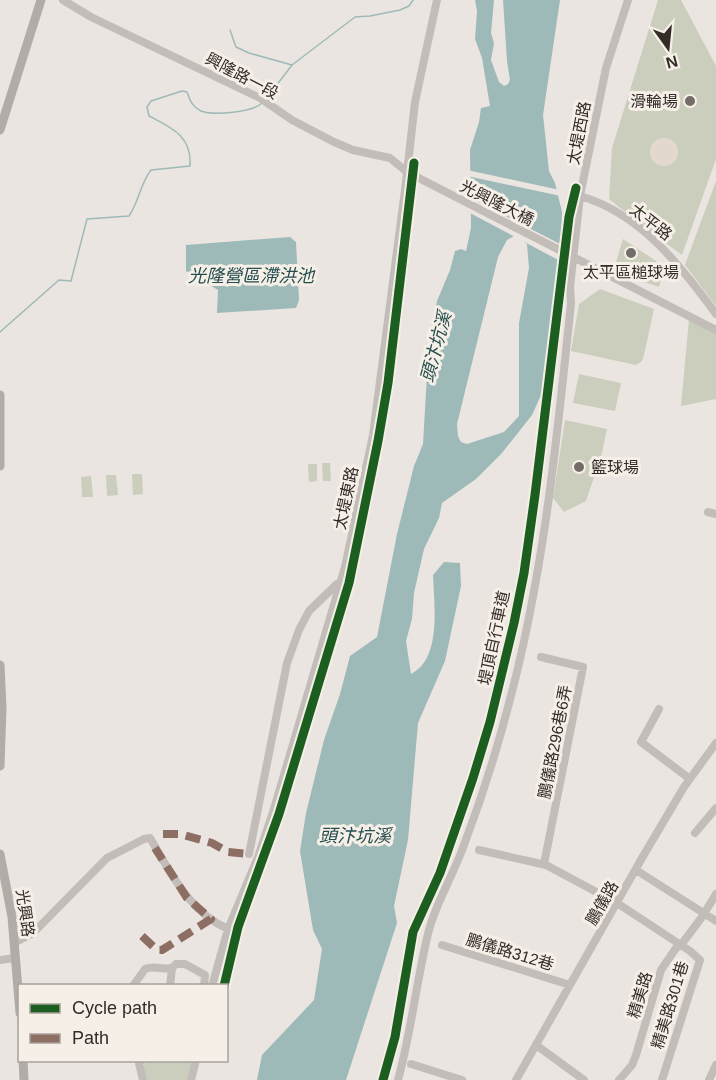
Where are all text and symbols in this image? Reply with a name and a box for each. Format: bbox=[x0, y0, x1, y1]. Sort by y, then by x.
north arrow bbox=[638, 18, 698, 78]
street label: 興隆路一段 bbox=[203, 50, 281, 102]
text: N bbox=[664, 52, 680, 72]
place label: 滑輪場 bbox=[630, 93, 678, 110]
marker: 滑輪場 bbox=[683, 94, 697, 108]
street label: 太堤西路 bbox=[565, 100, 593, 166]
street label: 光興隆大橋 bbox=[457, 177, 537, 229]
street label: 太平路 bbox=[627, 201, 675, 243]
marker: 太平區槌球場 bbox=[624, 246, 638, 260]
place label: 太平區槌球場 bbox=[583, 264, 679, 281]
water label: 光隆營區滯洪池 bbox=[188, 266, 316, 286]
water label: 頭汴坑溪 bbox=[417, 307, 456, 384]
place label: 籃球場 bbox=[591, 458, 639, 476]
marker: 籃球場 bbox=[572, 460, 586, 474]
street label: 太堤東路 bbox=[331, 465, 361, 531]
street label: 堤頂自行車道 bbox=[476, 589, 512, 687]
street label: 鵬儀路296巷6弄 bbox=[536, 684, 574, 800]
water label: 頭汴坑溪 bbox=[319, 826, 394, 846]
street label: 鵬儀路 bbox=[583, 878, 621, 928]
street label: 光興路 bbox=[13, 888, 37, 938]
street label: 鵬儀路312巷 bbox=[464, 931, 556, 973]
street label: 精美路301巷 bbox=[649, 959, 691, 1051]
street label: 精美路 bbox=[625, 970, 655, 1020]
legend bbox=[18, 984, 228, 1062]
text: Cycle path bbox=[72, 998, 157, 1018]
text: Path bbox=[72, 1028, 109, 1048]

